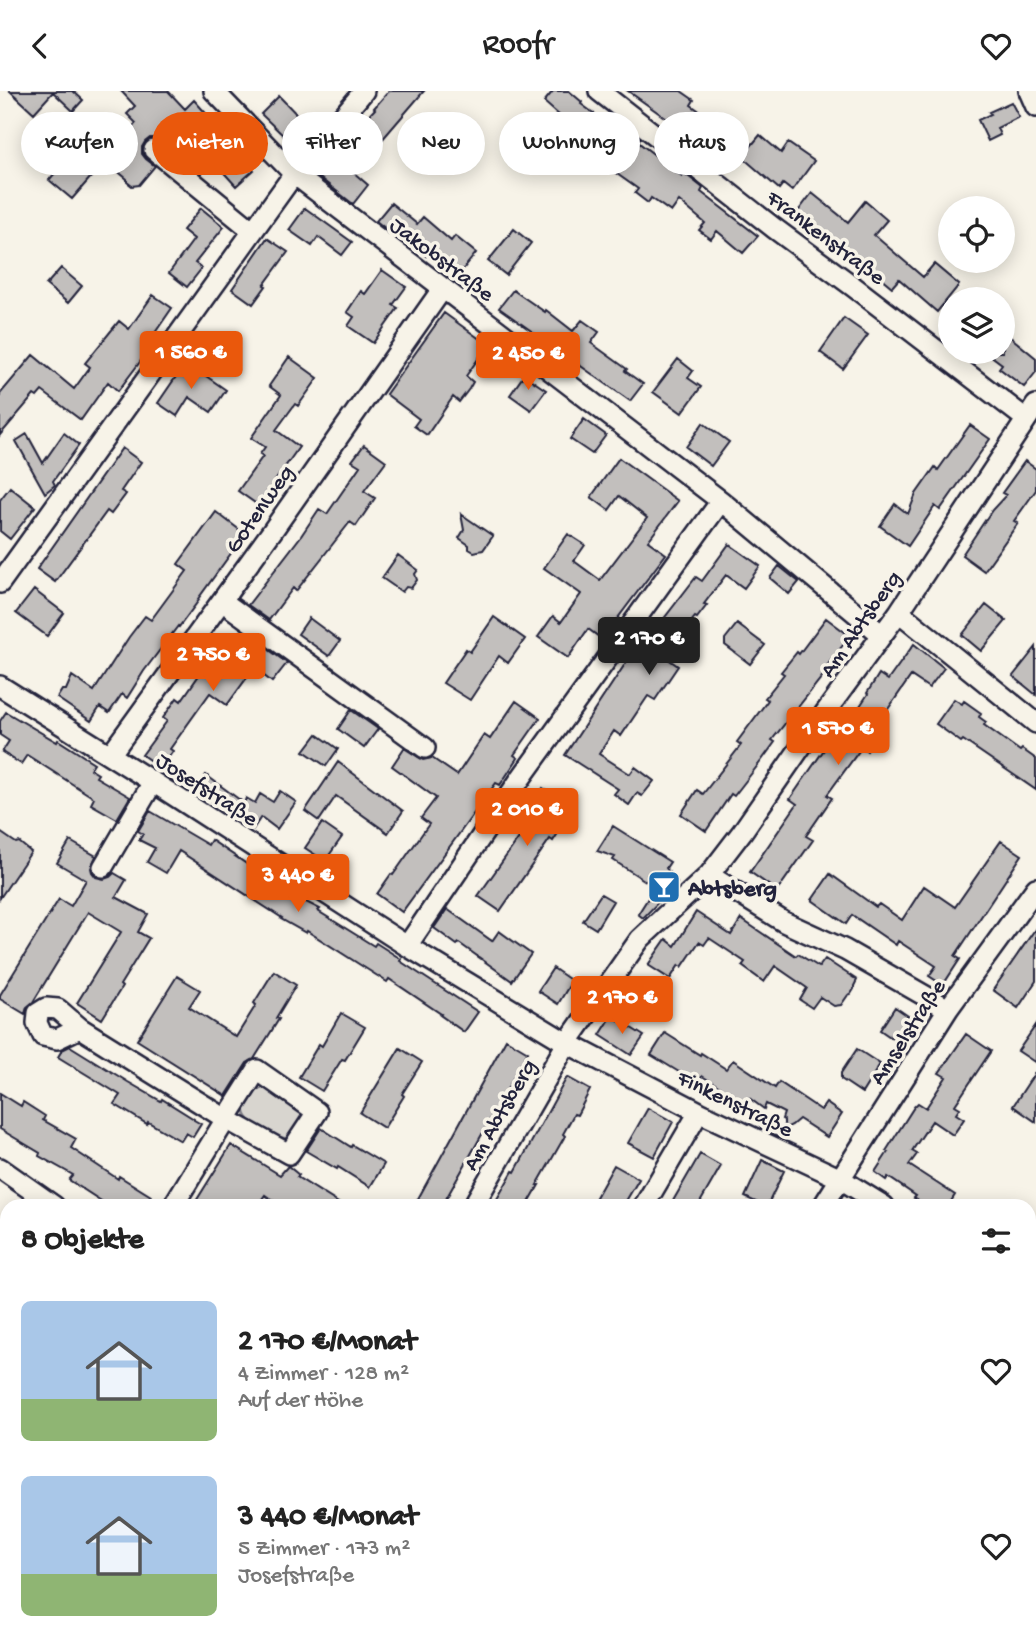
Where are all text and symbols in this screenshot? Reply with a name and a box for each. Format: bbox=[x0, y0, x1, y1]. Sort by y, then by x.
icon: back bbox=[21, 27, 59, 65]
text: Roofr bbox=[482, 27, 554, 65]
icon: heart bbox=[977, 27, 1015, 65]
chip: Kaufen bbox=[21, 112, 138, 175]
chip: Mieten bbox=[152, 112, 268, 175]
chip: Filter bbox=[282, 112, 383, 175]
chip: Neu bbox=[397, 112, 485, 175]
chip: Wohnung bbox=[499, 112, 640, 175]
chip: Haus bbox=[654, 112, 749, 175]
street label: Frankenstraße bbox=[760, 185, 890, 293]
map controls bbox=[938, 196, 1015, 364]
button: locate bbox=[938, 196, 1015, 273]
street label: Jakobstraße bbox=[383, 213, 499, 310]
button: layers bbox=[938, 287, 1015, 364]
pin: 1 560 € bbox=[126, 331, 256, 391]
pin: 2 450 € bbox=[463, 333, 593, 392]
text: 1 560 € bbox=[156, 340, 226, 367]
text: 2 450 € bbox=[492, 341, 564, 368]
street label: Gotenweg bbox=[221, 461, 301, 559]
street label: Am Abtsberg bbox=[815, 566, 909, 684]
pin: 2 170 € bbox=[584, 617, 714, 677]
text: 2 170 € bbox=[614, 626, 684, 653]
pin: 2 750 € bbox=[148, 633, 278, 693]
text: 2 750 € bbox=[177, 642, 249, 669]
pin: 1 570 € bbox=[773, 707, 903, 767]
text: 1 570 € bbox=[803, 716, 874, 743]
street label: Josefstraße bbox=[150, 748, 263, 834]
pin: 2 010 € bbox=[462, 789, 592, 848]
text: 2 010 € bbox=[491, 797, 563, 824]
pin: 3 440 € bbox=[233, 855, 363, 914]
text: 3 440 € bbox=[262, 863, 334, 890]
bar icon: Abtsberg bbox=[645, 868, 683, 906]
place label: Abtsberg bbox=[687, 877, 777, 904]
street label: Amselstraße bbox=[865, 974, 954, 1091]
pin: 2 170 € bbox=[557, 977, 687, 1036]
text: 2 170 € bbox=[587, 985, 657, 1012]
street label: Am Abtsberg bbox=[458, 1055, 544, 1176]
street label: Finkenstraße bbox=[671, 1065, 798, 1145]
icon: filters bbox=[977, 1222, 1015, 1260]
text: 8 Objekte bbox=[21, 1224, 144, 1259]
text: 2 170 €/Monat bbox=[238, 1326, 416, 1361]
icon: home bbox=[77, 1329, 161, 1413]
icon: heart bbox=[977, 1352, 1015, 1390]
text: 4 Zimmer · 128 m² bbox=[238, 1361, 409, 1388]
text: Auf der Höhe bbox=[238, 1388, 363, 1415]
text: 3 440 €/Monat bbox=[238, 1501, 418, 1536]
icon: home bbox=[77, 1504, 161, 1588]
icon: heart bbox=[977, 1527, 1015, 1565]
text: 5 Zimmer · 173 m² bbox=[238, 1536, 410, 1563]
text: Josefstraße bbox=[238, 1563, 354, 1590]

